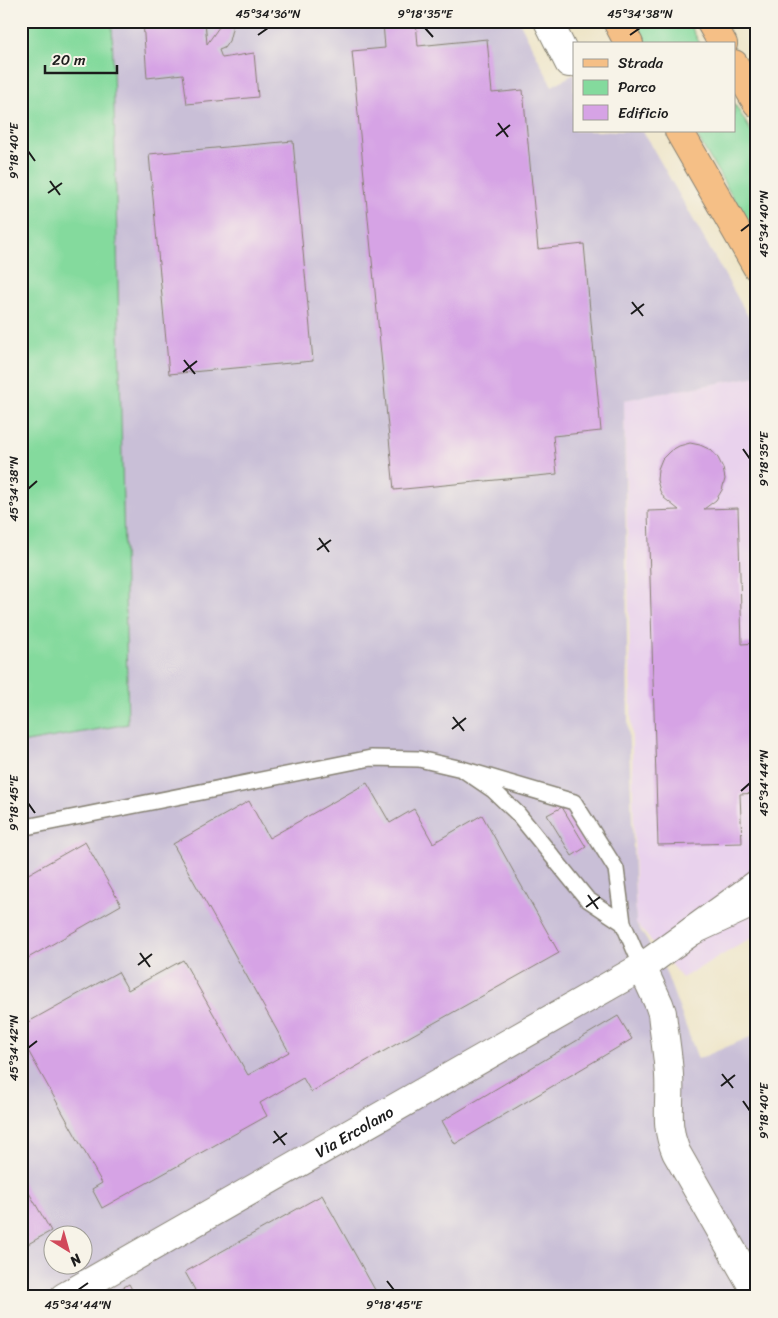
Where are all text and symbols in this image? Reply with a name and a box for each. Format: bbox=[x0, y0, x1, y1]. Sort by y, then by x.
text: 45°34'36"N bbox=[235, 3, 301, 25]
text: 9°18'35"E bbox=[398, 3, 454, 25]
text: 45°34'38"N bbox=[607, 3, 674, 25]
scale bar bbox=[45, 42, 118, 74]
legend bbox=[573, 42, 736, 132]
text: 20 m bbox=[52, 47, 86, 73]
text: Strada bbox=[618, 50, 664, 76]
text: Parco bbox=[618, 74, 656, 100]
text: Edificio bbox=[618, 100, 669, 126]
text: 9°18'40"E bbox=[3, 122, 25, 179]
text: 45°34'40"N bbox=[753, 190, 775, 257]
text: 9°18'35"E bbox=[753, 430, 775, 486]
text: 45°34'38"N bbox=[3, 455, 25, 522]
text: 45°34'44"N bbox=[753, 749, 775, 816]
text: 9°18'45"E bbox=[3, 774, 25, 831]
text: 45°34'42"N bbox=[3, 1014, 25, 1081]
text: 9°18'40"E bbox=[753, 1082, 775, 1139]
street label: Via Ercolano bbox=[309, 1098, 399, 1166]
north arrow bbox=[42, 1226, 92, 1276]
text: N bbox=[64, 1246, 88, 1273]
text: 45°34'44"N bbox=[45, 1294, 112, 1316]
text: 9°18'45"E bbox=[366, 1294, 423, 1316]

